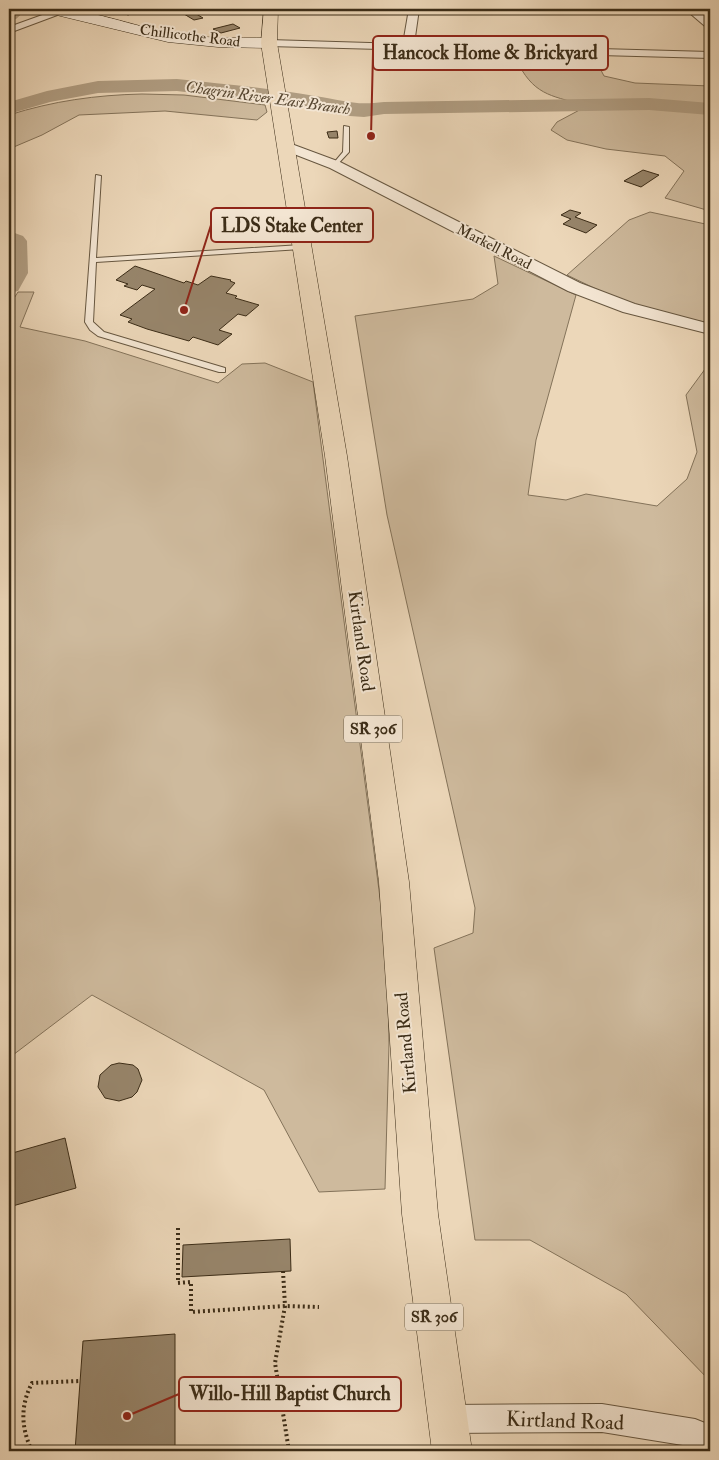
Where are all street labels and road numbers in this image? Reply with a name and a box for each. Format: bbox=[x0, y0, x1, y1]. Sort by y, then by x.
street label: Chillicothe Road bbox=[139, 20, 242, 52]
street label: Markell Road bbox=[453, 220, 535, 274]
street label: Kirtland Road bbox=[343, 589, 379, 693]
road number: SR 306 bbox=[344, 716, 402, 742]
street label: Kirtland Road bbox=[390, 991, 422, 1095]
road number: SR 306 bbox=[405, 1304, 463, 1330]
street label: Kirtland Road bbox=[505, 1405, 625, 1437]

